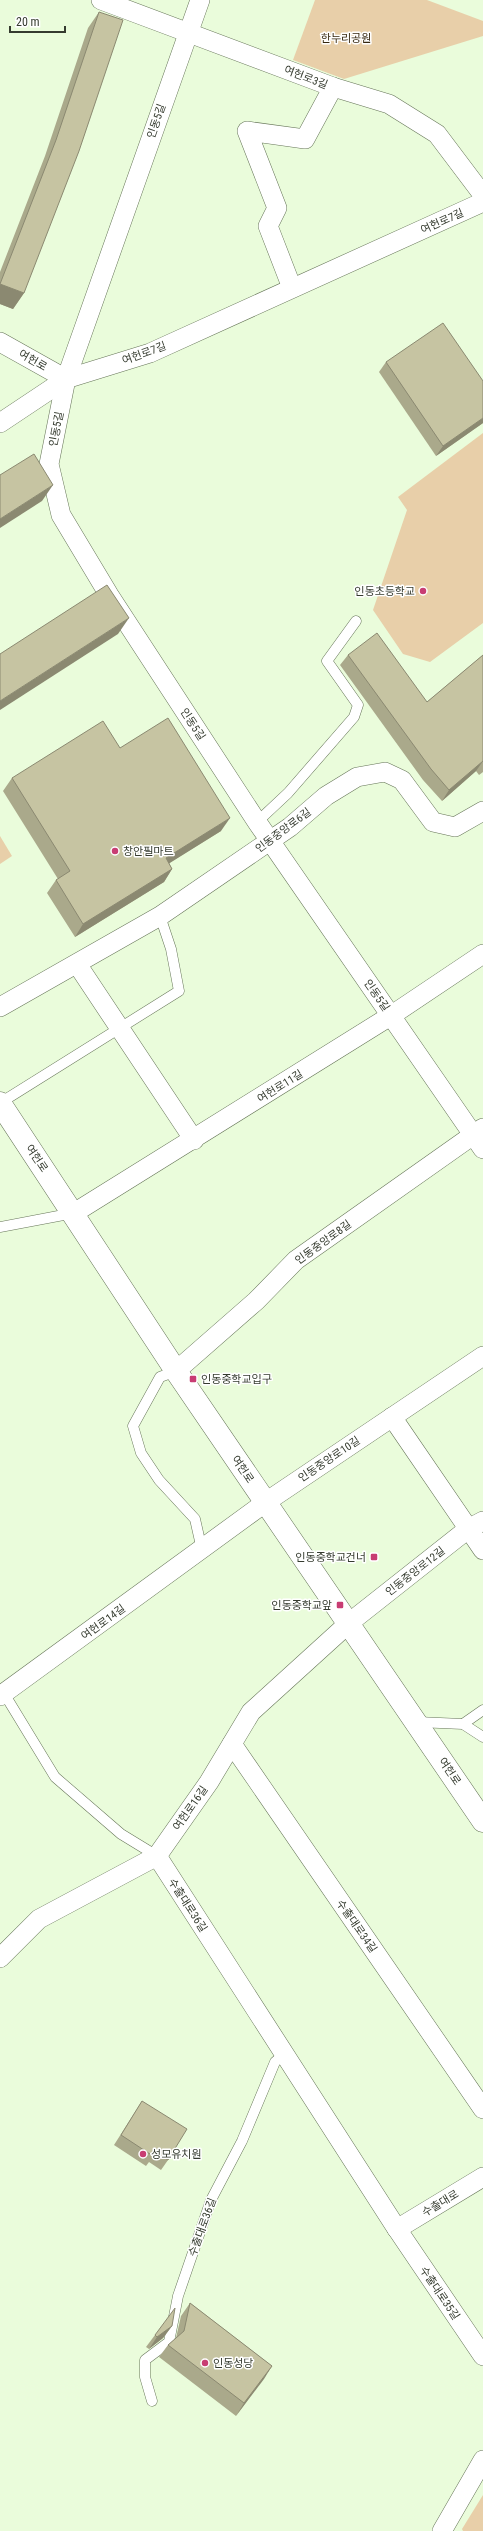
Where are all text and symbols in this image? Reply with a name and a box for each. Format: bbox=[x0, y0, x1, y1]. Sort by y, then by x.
scale bar bbox=[10, 8, 65, 34]
text: 20 m bbox=[16, 15, 40, 29]
park label: 한누리공원 bbox=[321, 32, 371, 45]
street label: 여헌로3길 bbox=[282, 63, 330, 92]
street label: 인동5길 bbox=[144, 102, 168, 140]
street label: 여헌로7길 bbox=[419, 206, 466, 237]
street label: 여헌로7길 bbox=[120, 340, 168, 367]
street label: 여헌로 bbox=[16, 347, 49, 374]
street label: 인동5길 bbox=[47, 410, 66, 448]
place label: 인동초등학교 bbox=[354, 585, 415, 598]
marker: 인동초등학교 bbox=[418, 586, 428, 596]
street label: 인동5길 bbox=[177, 706, 208, 743]
street label: 인동중앙로6길 bbox=[253, 805, 314, 855]
place label: 창안필마트 bbox=[123, 845, 174, 858]
marker: 창안필마트 bbox=[110, 846, 120, 856]
street label: 인동5길 bbox=[361, 977, 392, 1014]
street label: 여헌로11길 bbox=[255, 1067, 305, 1106]
street label: 여헌로 bbox=[23, 1142, 50, 1175]
street label: 인동중앙로8길 bbox=[293, 1218, 354, 1267]
place label: 인동중학교입구 bbox=[201, 1373, 272, 1386]
marker: 인동중학교입구 bbox=[188, 1374, 198, 1384]
street label: 인동중앙로10길 bbox=[296, 1434, 363, 1485]
street label: 여헌로 bbox=[229, 1453, 256, 1486]
street label: 인동중앙로12길 bbox=[383, 1544, 448, 1599]
place label: 인동중학교건너 bbox=[295, 1551, 366, 1564]
marker: 인동중학교건너 bbox=[369, 1552, 379, 1562]
place label: 인동중학교앞 bbox=[271, 1599, 332, 1612]
marker: 인동중학교앞 bbox=[335, 1600, 345, 1610]
street label: 여헌로14길 bbox=[79, 1602, 128, 1643]
street label: 여헌로 bbox=[436, 1755, 463, 1788]
street label: 여헌로16길 bbox=[170, 1784, 210, 1833]
street label: 수출대로36길 bbox=[165, 1876, 210, 1935]
street label: 수출대로34길 bbox=[334, 1897, 380, 1955]
place label: 성모유치원 bbox=[151, 2148, 202, 2161]
marker: 성모유치원 bbox=[138, 2149, 148, 2159]
street label: 수출대로 bbox=[420, 2187, 461, 2219]
street label: 수출대로36길 bbox=[186, 2196, 219, 2258]
street label: 수출대로35길 bbox=[417, 2264, 462, 2322]
place label: 인동성당 bbox=[213, 2357, 253, 2370]
marker: 인동성당 bbox=[200, 2358, 210, 2368]

